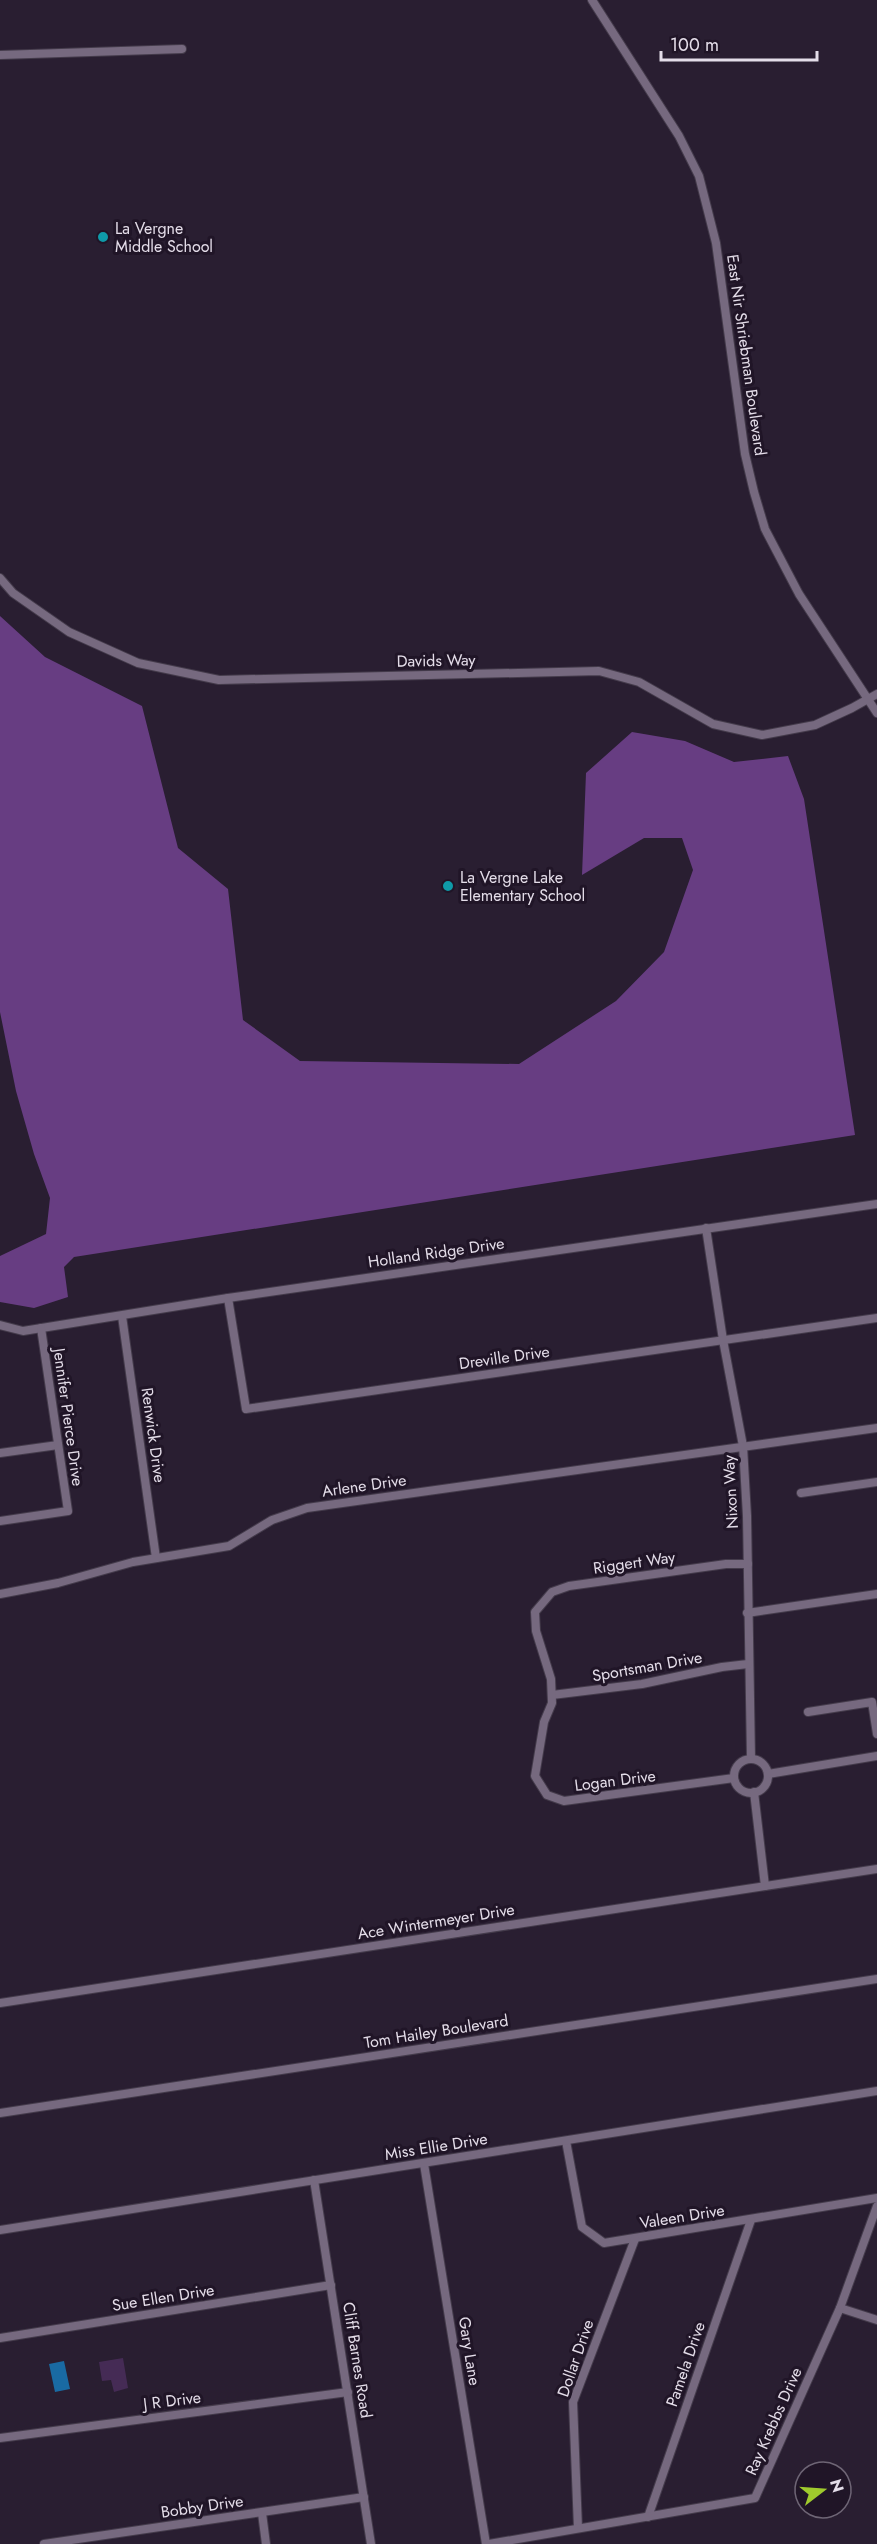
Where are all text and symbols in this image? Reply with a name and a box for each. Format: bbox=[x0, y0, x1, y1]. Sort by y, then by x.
scale bar bbox=[661, 24, 817, 62]
text: 100 m bbox=[670, 32, 719, 58]
place label: La Vergne Middle School bbox=[115, 217, 213, 258]
marker: La Vergne Middle School bbox=[96, 230, 110, 244]
street label: East Nir Shriebman Boulevard bbox=[721, 253, 772, 457]
street label: Davids Way bbox=[396, 648, 477, 673]
place label: La Vergne Lake Elementary School bbox=[460, 866, 585, 907]
marker: La Vergne Lake Elementary School bbox=[441, 879, 455, 893]
street label: Holland Ridge Drive bbox=[366, 1232, 506, 1273]
street label: Dreville Drive bbox=[457, 1340, 551, 1375]
street label: Jennifer Pierce Drive bbox=[47, 1345, 90, 1487]
street label: Renwick Drive bbox=[135, 1386, 172, 1484]
street label: Nixon Way bbox=[717, 1454, 744, 1529]
street label: Arlene Drive bbox=[320, 1468, 408, 1503]
street label: Riggert Way bbox=[592, 1545, 678, 1580]
street label: Sportsman Drive bbox=[590, 1645, 704, 1687]
street label: Logan Drive bbox=[573, 1764, 657, 1797]
street label: Ace Wintermeyer Drive bbox=[356, 1898, 516, 1945]
street label: Tom Hailey Boulevard bbox=[362, 2009, 510, 2054]
street label: Miss Ellie Drive bbox=[383, 2127, 489, 2166]
street label: Valeen Drive bbox=[638, 2198, 726, 2235]
street label: Sue Ellen Drive bbox=[110, 2278, 216, 2317]
street label: Cliff Barnes Road bbox=[337, 2300, 378, 2420]
street label: Gary Lane bbox=[453, 2315, 486, 2387]
street label: Dollar Drive bbox=[551, 2316, 599, 2400]
street label: Pamela Drive bbox=[660, 2319, 711, 2410]
street label: Ray Krebbs Drive bbox=[739, 2364, 808, 2479]
street label: J R Drive bbox=[140, 2386, 202, 2416]
north arrow bbox=[793, 2460, 853, 2520]
text: N bbox=[824, 2476, 850, 2495]
street label: Bobby Drive bbox=[159, 2489, 245, 2524]

